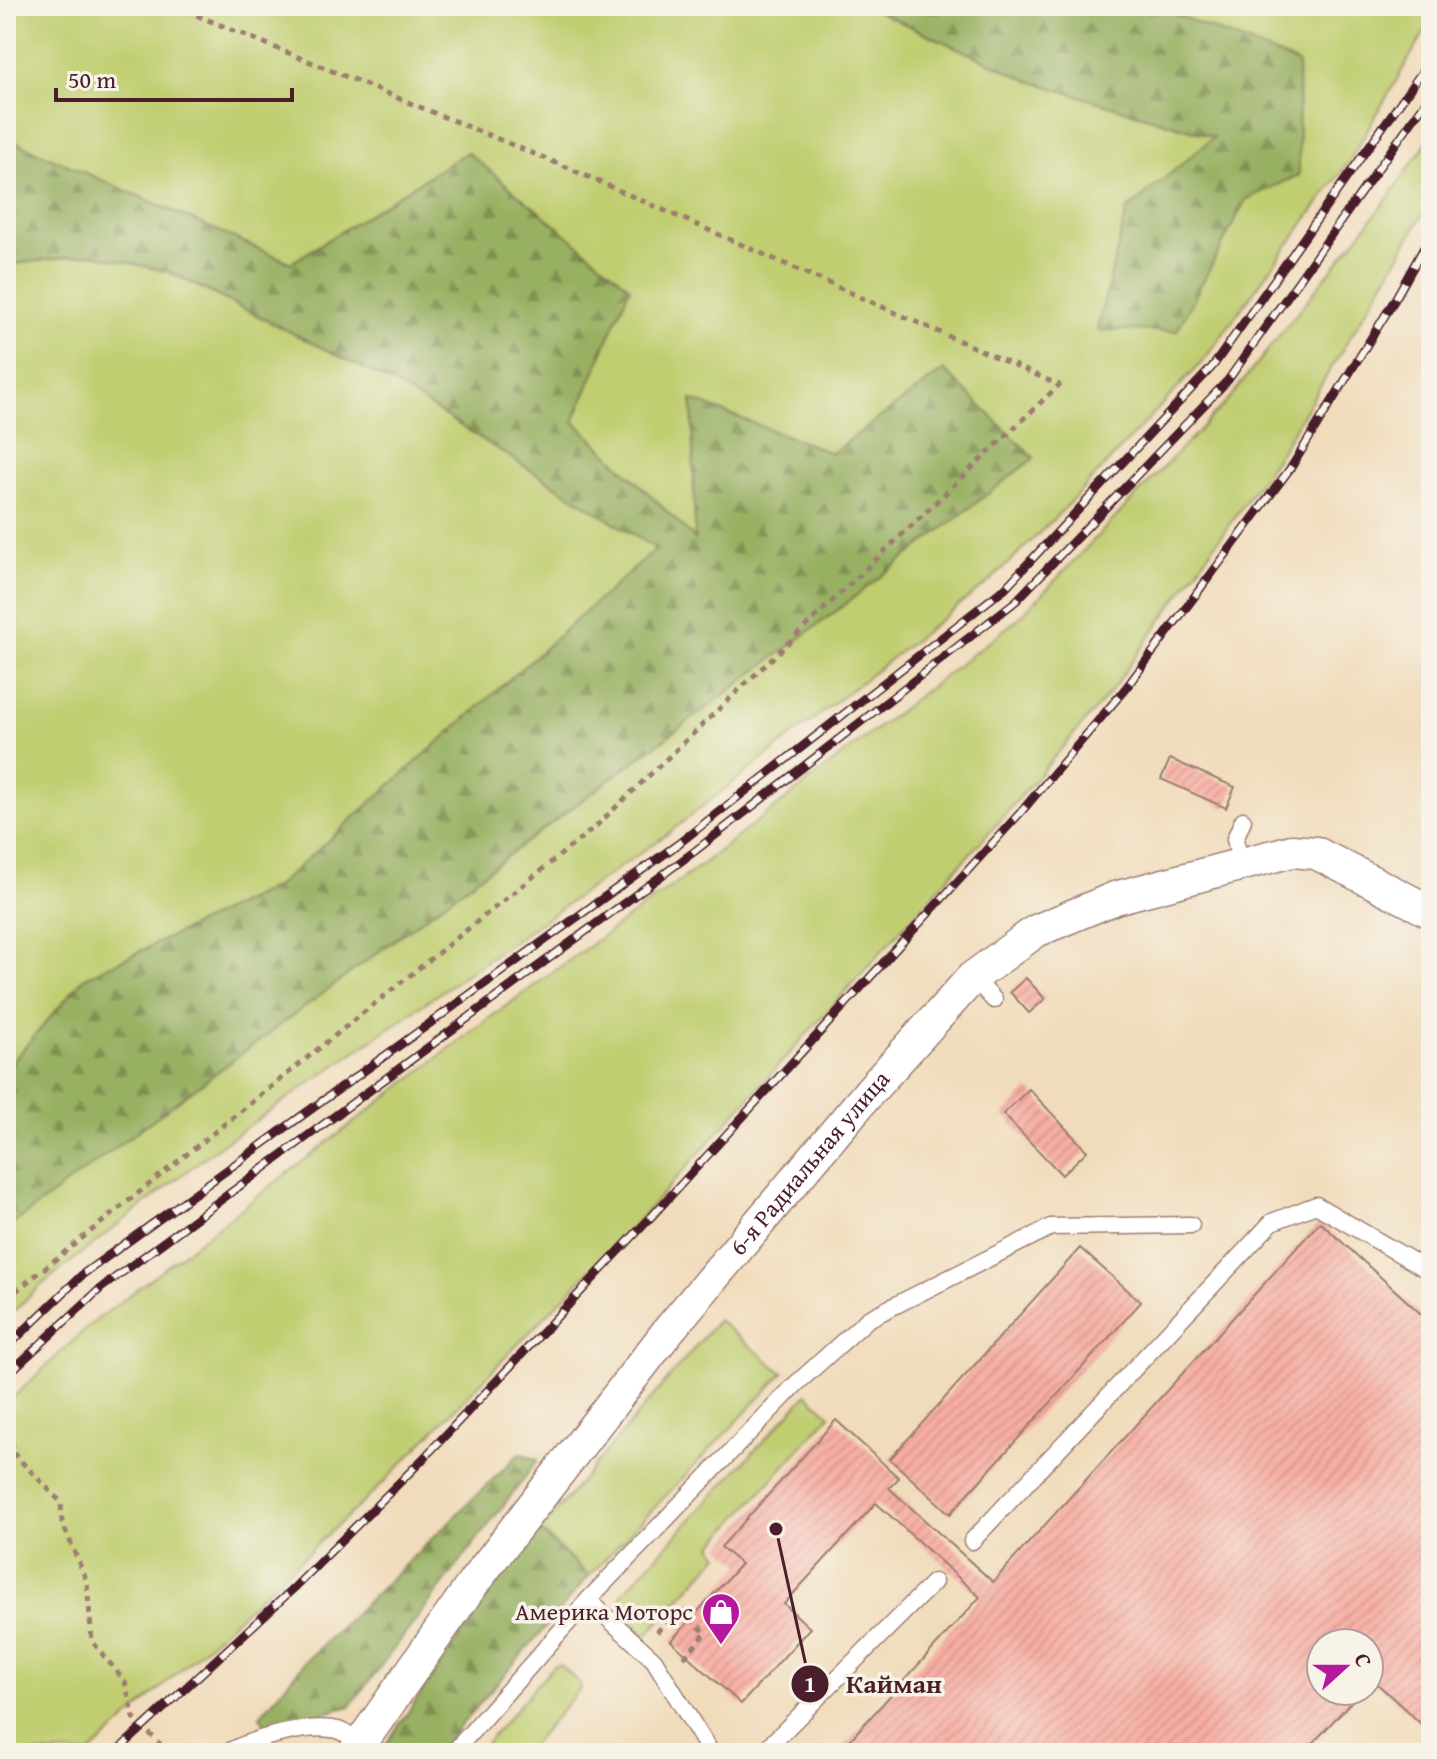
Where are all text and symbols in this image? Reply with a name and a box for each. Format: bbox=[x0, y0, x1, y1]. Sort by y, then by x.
scale bar bbox=[56, 52, 292, 102]
text: 50 m bbox=[68, 62, 116, 97]
street label: 6-я Радиальная улица bbox=[721, 1062, 898, 1263]
shop icon: Америка Моторс bbox=[700, 1591, 742, 1646]
place label: Америка Моторс bbox=[515, 1594, 693, 1629]
north arrow bbox=[1305, 1627, 1385, 1707]
text: С bbox=[1347, 1648, 1381, 1671]
callout: Кайман bbox=[790, 1659, 958, 1709]
text: Кайман bbox=[846, 1664, 942, 1703]
text: 1 bbox=[804, 1666, 816, 1701]

